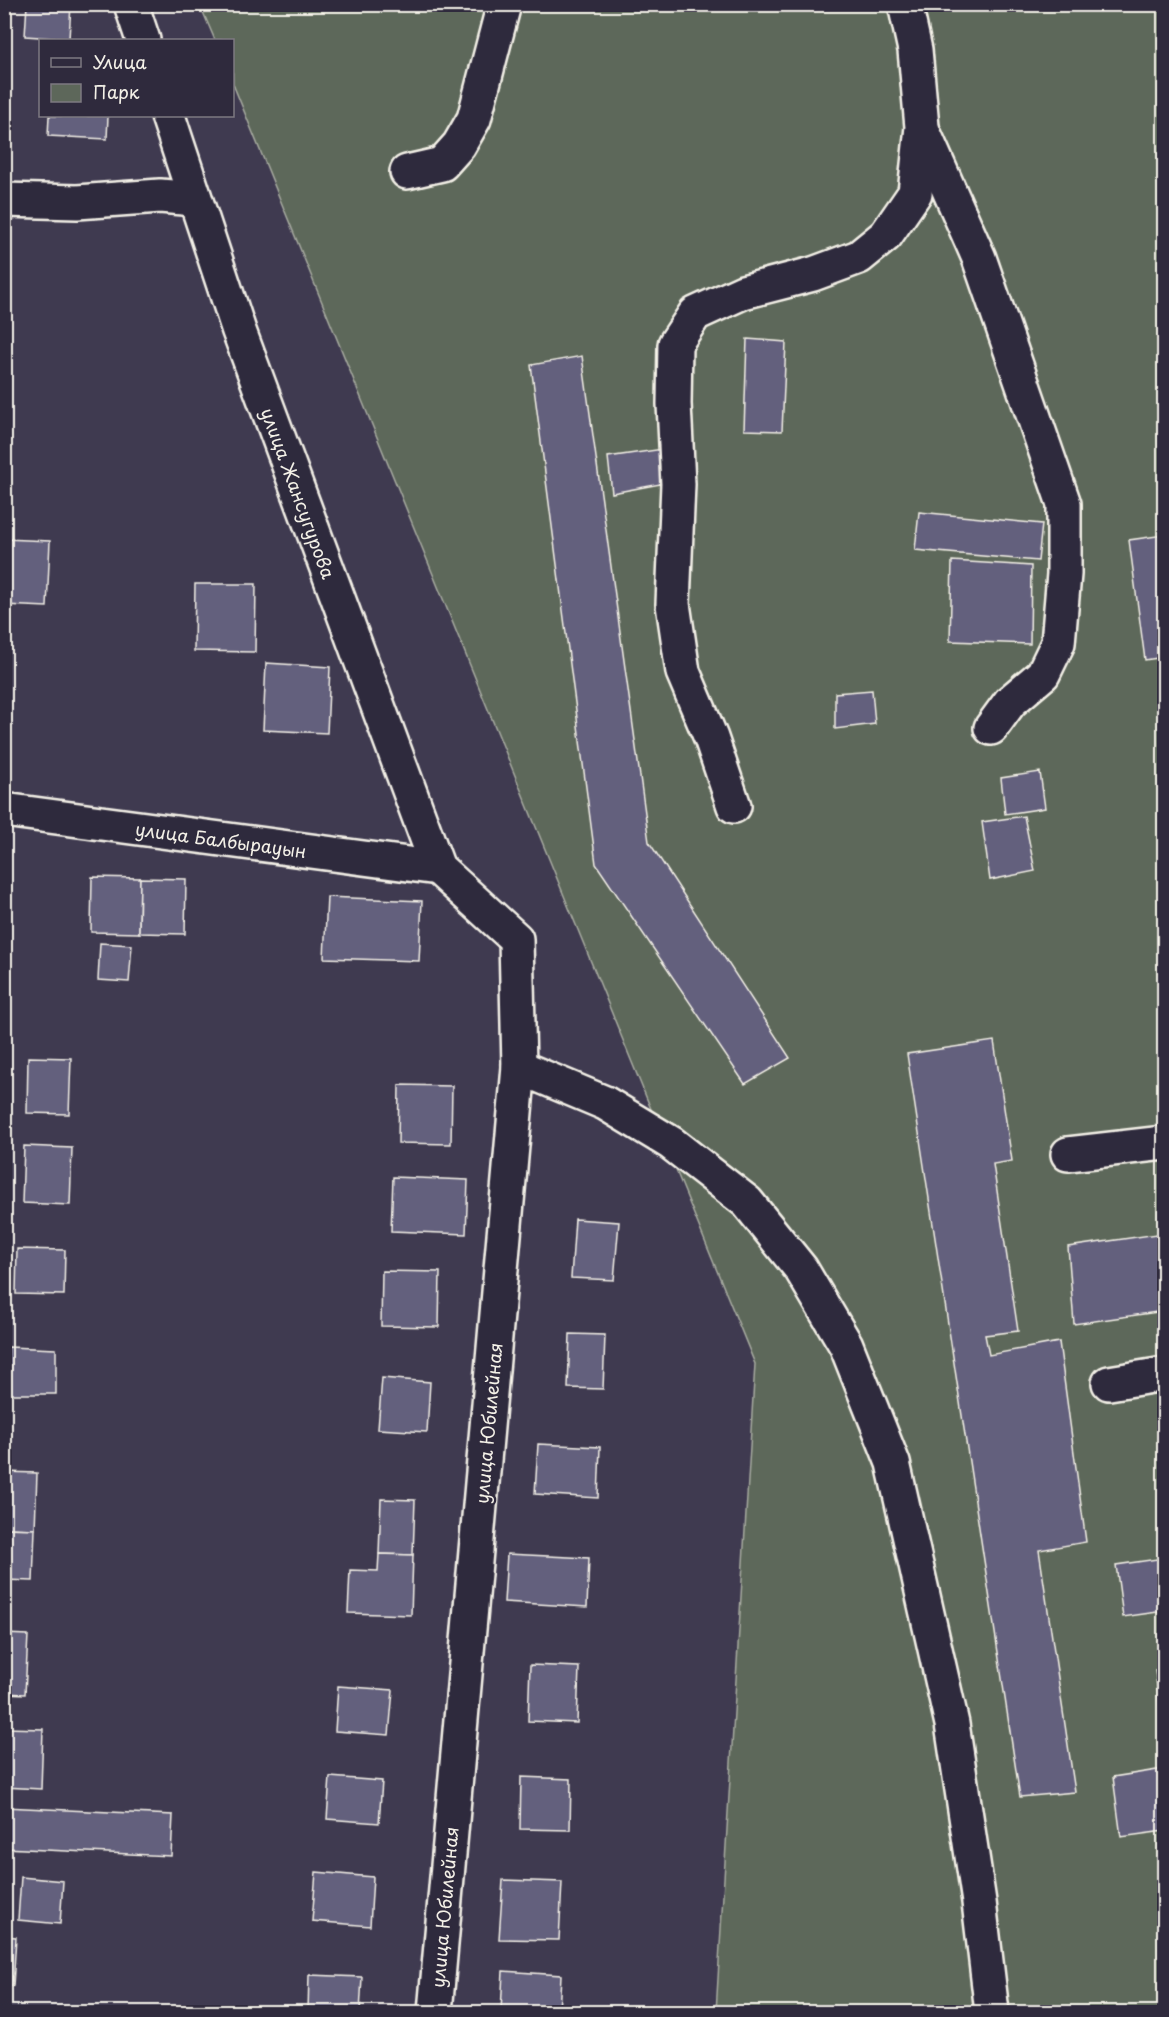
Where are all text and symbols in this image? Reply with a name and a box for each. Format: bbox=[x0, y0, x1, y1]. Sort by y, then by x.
legend bbox=[39, 39, 234, 117]
text: Улица bbox=[93, 48, 147, 75]
text: Парк bbox=[93, 78, 140, 105]
street label: улица Жансугурова bbox=[255, 404, 343, 583]
street label: улица Балбырауын bbox=[134, 814, 308, 864]
street label: улица Юбилейная bbox=[468, 1341, 508, 1505]
street label: улица Юбилейная bbox=[424, 1825, 464, 1989]

